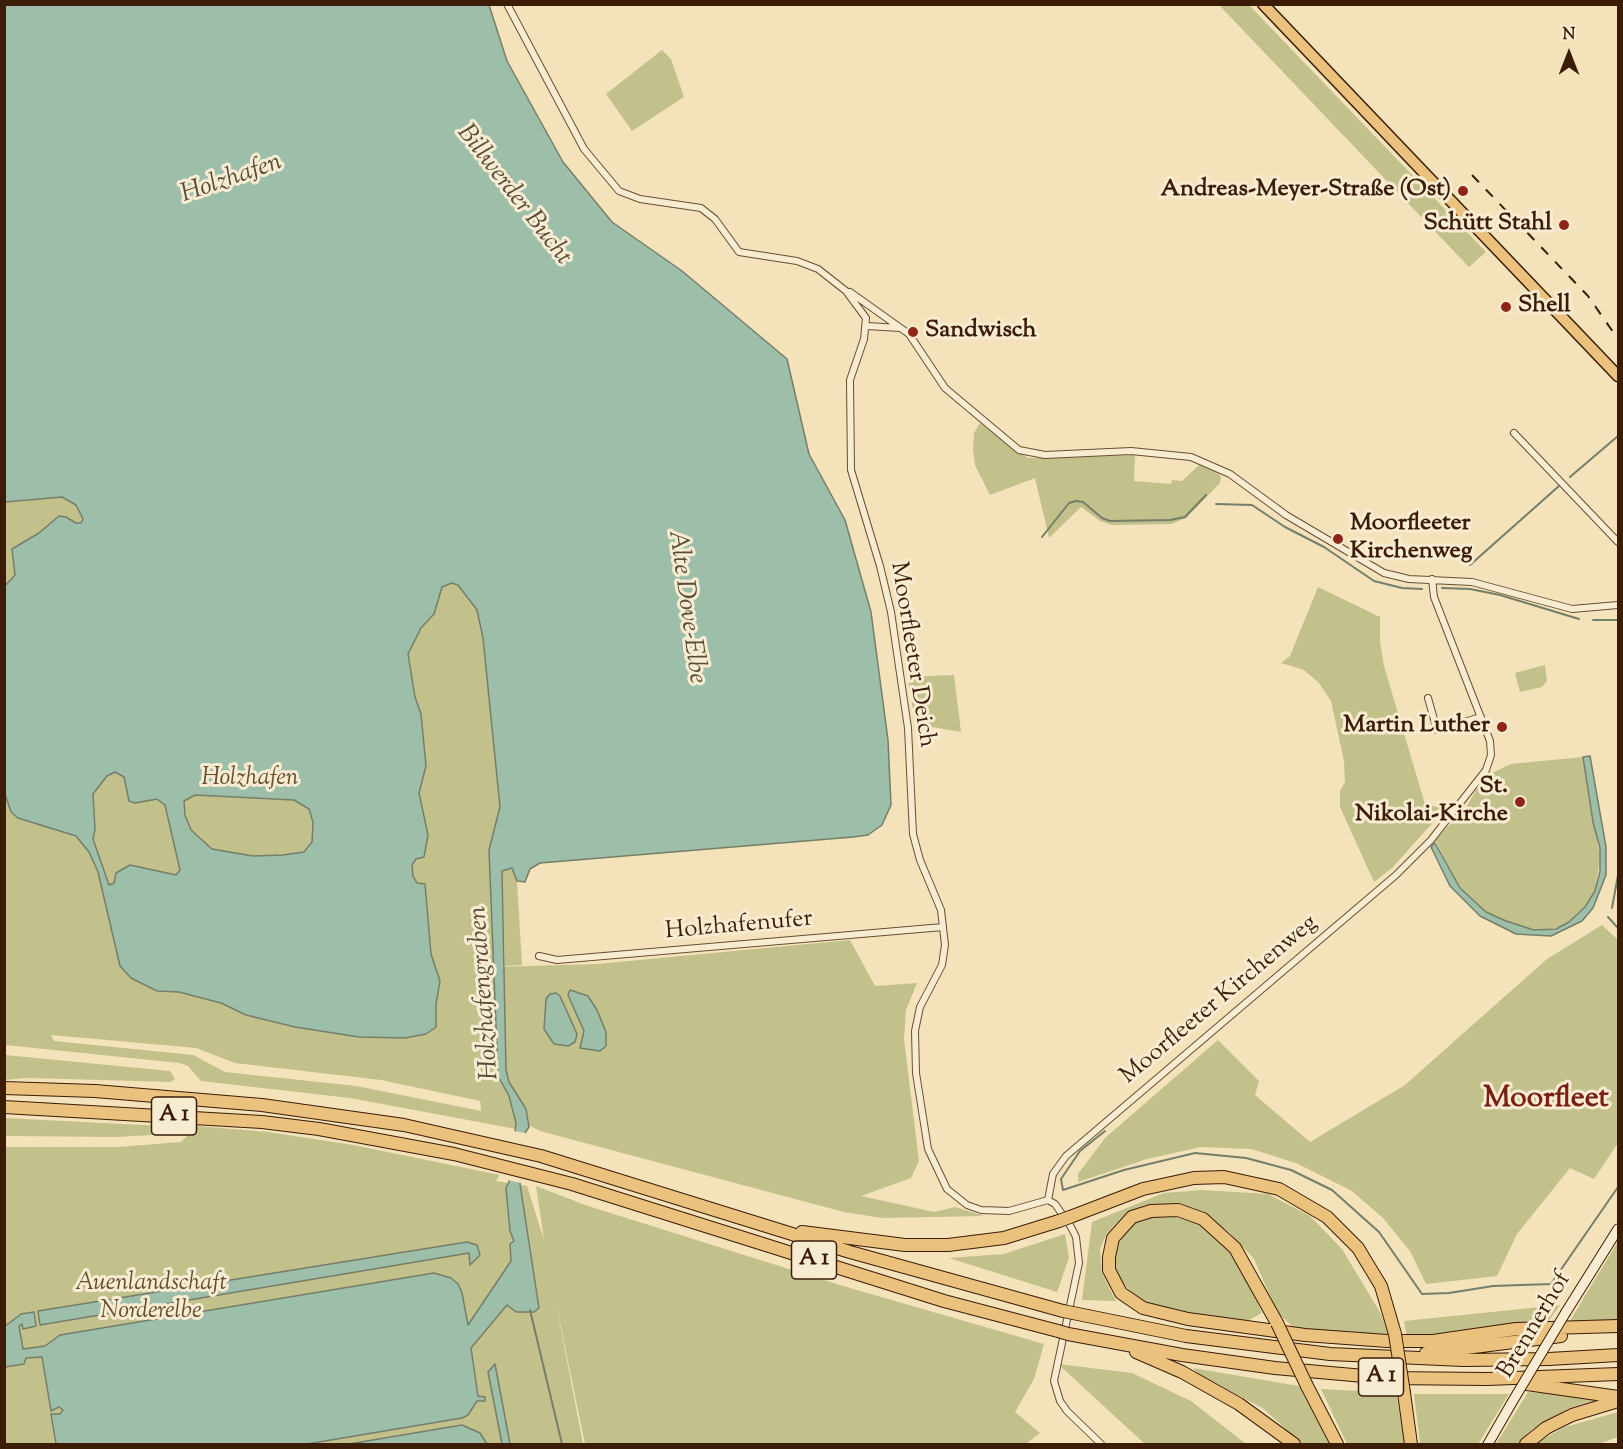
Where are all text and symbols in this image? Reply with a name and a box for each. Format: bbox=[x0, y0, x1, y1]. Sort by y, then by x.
north arrow bbox=[1539, 24, 1599, 84]
text: N bbox=[1563, 24, 1575, 47]
water label: Billwerder Bucht bbox=[448, 119, 578, 273]
water label: Holzhafen bbox=[177, 148, 287, 212]
place label: Andreas-Meyer-Straße (Ost) bbox=[1160, 177, 1451, 205]
marker: Andreas-Meyer-Straße (Ost) bbox=[1456, 184, 1470, 198]
place label: Schütt Stahl bbox=[1423, 211, 1552, 239]
marker: Schütt Stahl bbox=[1557, 218, 1571, 232]
place label: Shell bbox=[1518, 293, 1571, 321]
marker: Shell bbox=[1499, 300, 1513, 314]
place label: Sandwisch bbox=[925, 318, 1037, 346]
marker: Sandwisch bbox=[906, 325, 920, 339]
place label: Moorfleeter Kirchenweg bbox=[1350, 511, 1472, 567]
water label: Alte Dove-Elbe bbox=[659, 528, 711, 686]
marker: Moorfleeter Kirchenweg bbox=[1331, 532, 1345, 546]
street label: Moorfleeter Deich bbox=[882, 560, 940, 750]
place label: Martin Luther bbox=[1343, 713, 1490, 741]
marker: Martin Luther bbox=[1495, 720, 1509, 734]
park label: Holzhafen bbox=[202, 766, 298, 794]
place label: St. Nikolai-Kirche bbox=[1355, 774, 1508, 830]
marker: St. Nikolai-Kirche bbox=[1513, 795, 1527, 809]
water label: Holzhafengraben bbox=[464, 905, 508, 1081]
street label: Holzhafenufer bbox=[664, 906, 814, 948]
street label: Moorfleeter Kirchenweg bbox=[1116, 910, 1324, 1092]
district label: Moorfleet bbox=[1483, 1083, 1609, 1119]
road number: A 1 bbox=[152, 1097, 196, 1135]
road number: A 1 bbox=[792, 1241, 836, 1279]
street label: Brennerhof bbox=[1493, 1268, 1579, 1384]
park label: Auenlandschaft Norderelbe bbox=[75, 1271, 227, 1327]
road number: A 1 bbox=[1358, 1358, 1404, 1396]

